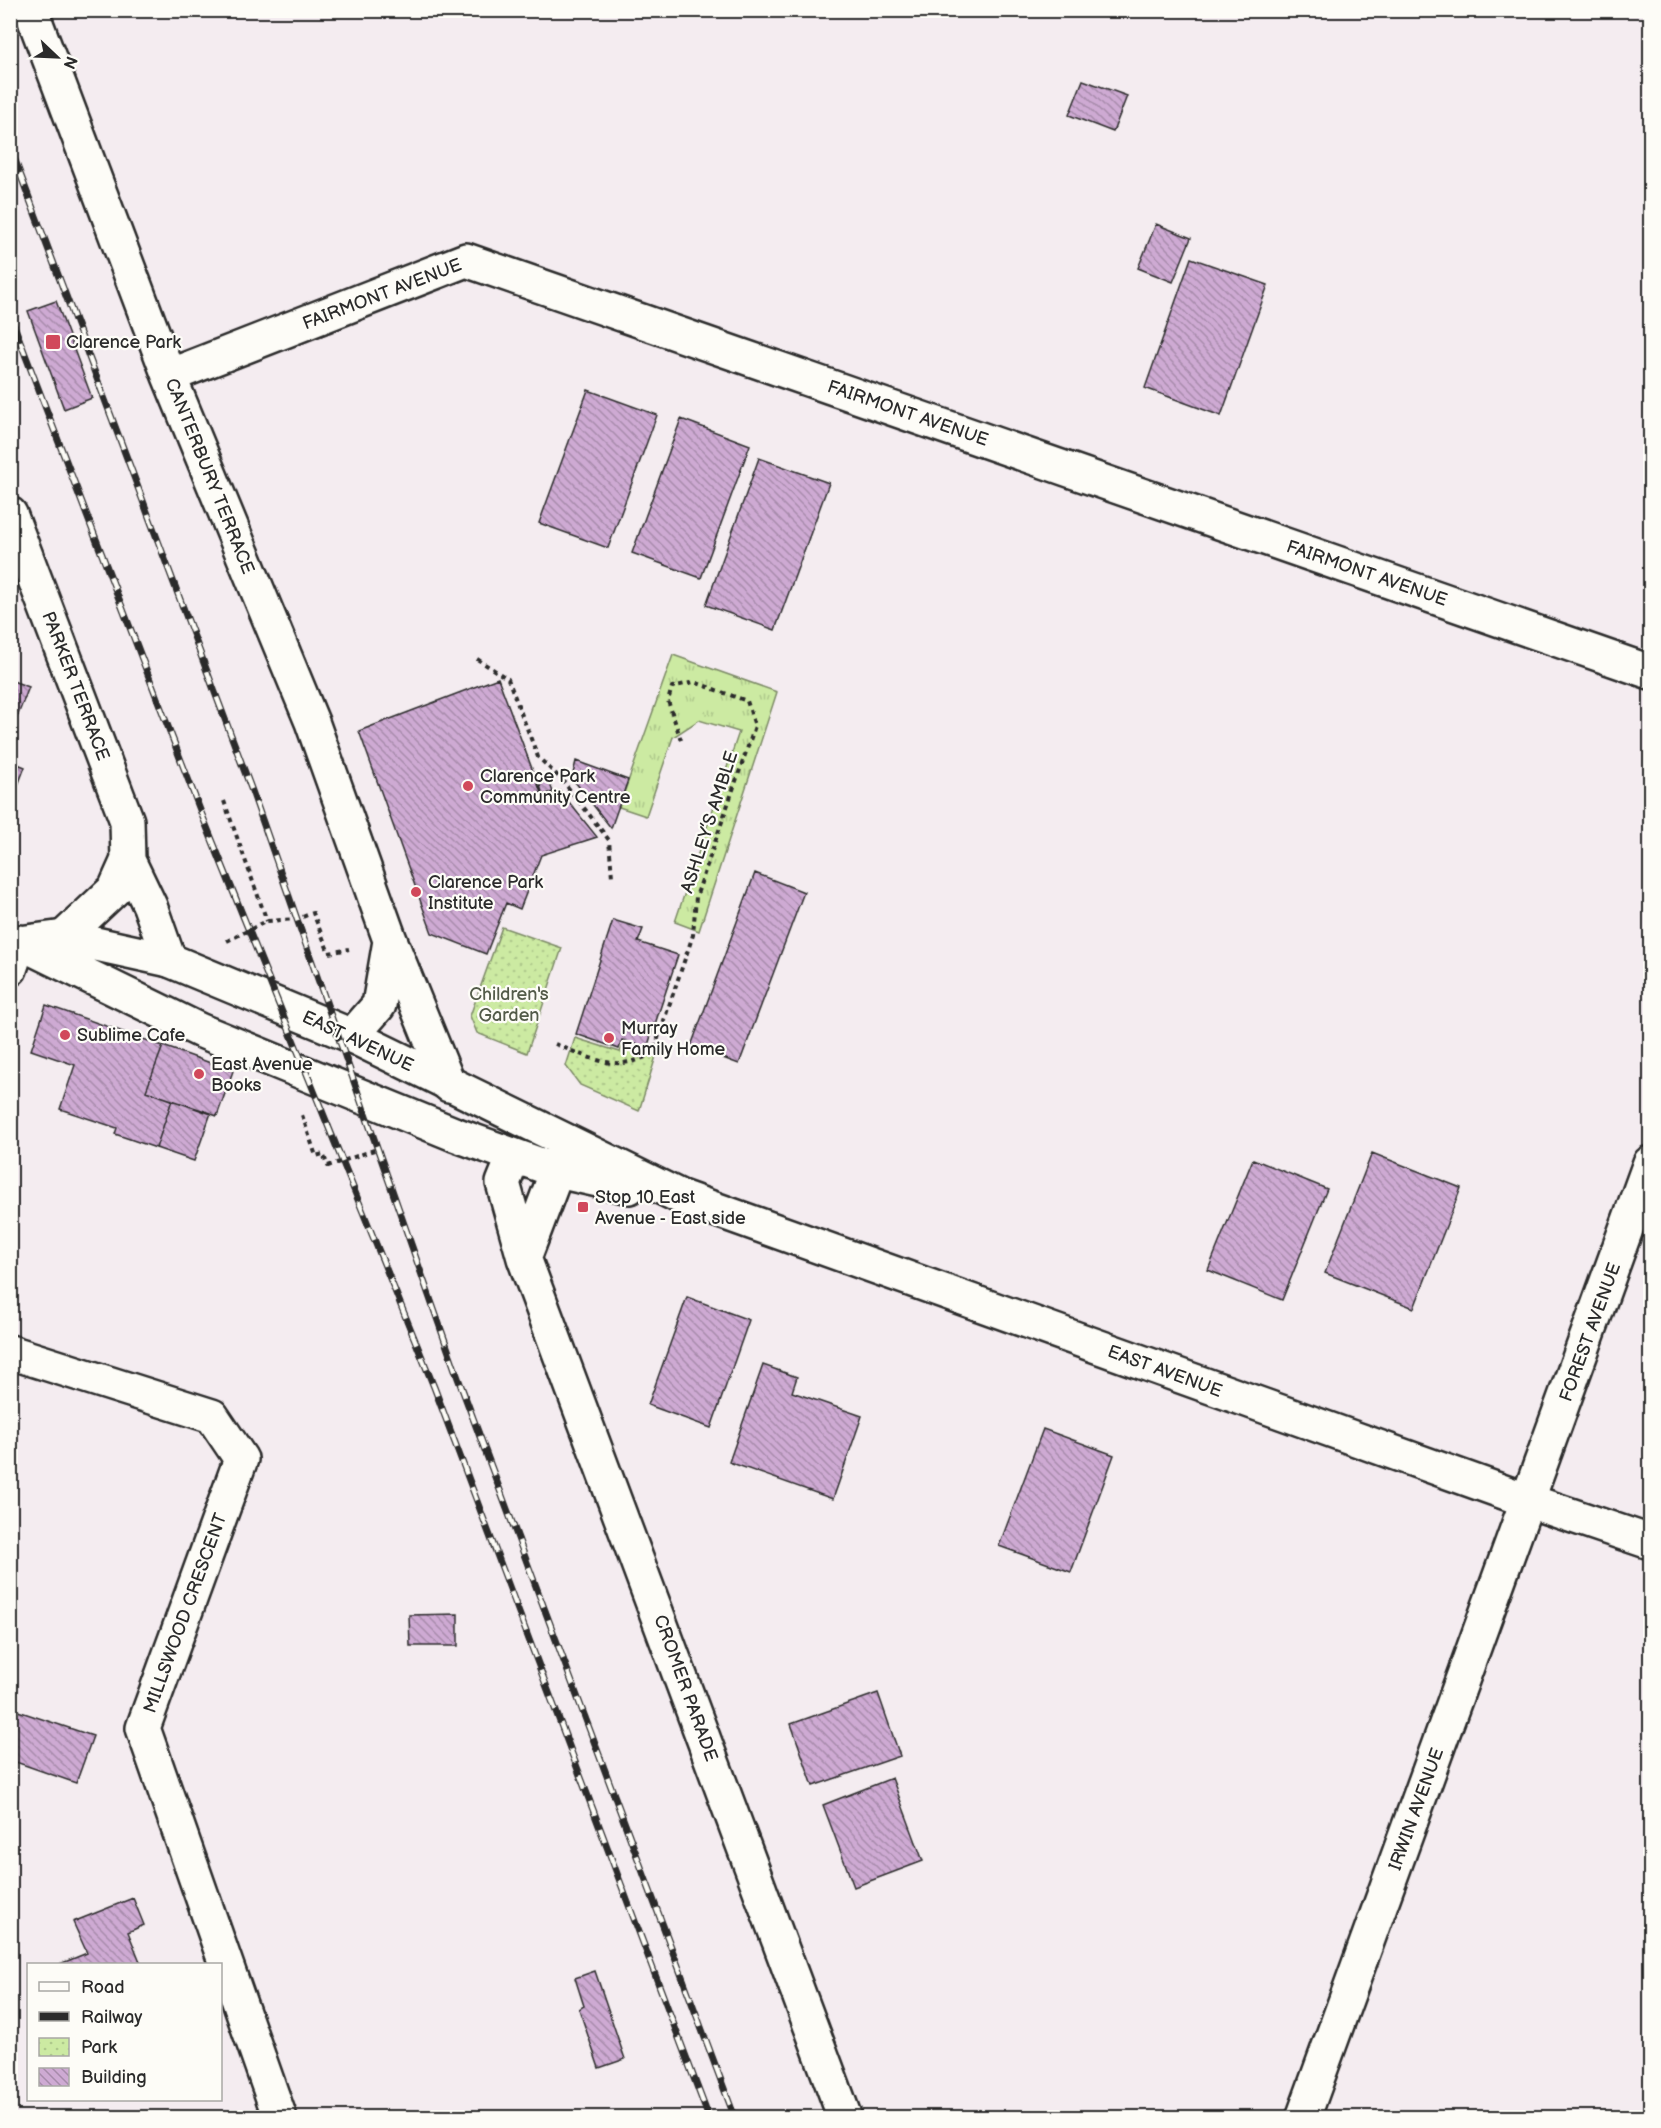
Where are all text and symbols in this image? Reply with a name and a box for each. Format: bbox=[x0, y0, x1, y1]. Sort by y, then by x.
north arrow bbox=[27, 27, 87, 87]
text: N bbox=[58, 53, 81, 72]
street label: FAIRMONT AVENUE bbox=[300, 254, 465, 335]
place label: Clarence Park bbox=[66, 332, 181, 353]
marker: Clarence Park bbox=[44, 333, 62, 351]
street label: CANTERBURY TERRACE bbox=[161, 375, 259, 577]
street label: FAIRMONT AVENUE bbox=[825, 376, 991, 451]
street label: FAIRMONT AVENUE bbox=[1284, 536, 1450, 611]
street label: PARKER TERRACE bbox=[37, 609, 114, 764]
street label: ASHLEY’S AMBLE bbox=[677, 748, 742, 896]
place label: Clarence Park Community Centre bbox=[480, 766, 631, 808]
marker: Clarence Park Community Centre bbox=[461, 779, 475, 793]
place label: Clarence Park Institute bbox=[428, 872, 543, 914]
marker: Clarence Park Institute bbox=[409, 885, 423, 899]
park label: Children's Garden bbox=[469, 984, 549, 1026]
street label: EAST AVENUE bbox=[299, 1007, 417, 1076]
place label: Murray Family Home bbox=[621, 1018, 726, 1060]
place label: Sublime Cafe bbox=[77, 1025, 186, 1046]
marker: Sublime Cafe bbox=[58, 1028, 72, 1042]
marker: Murray Family Home bbox=[602, 1031, 616, 1045]
place label: East Avenue Books bbox=[211, 1054, 313, 1096]
marker: East Avenue Books bbox=[192, 1067, 206, 1081]
place label: Stop 10 East Avenue - East side bbox=[595, 1187, 746, 1229]
marker: Stop 10 East Avenue - East side bbox=[576, 1200, 590, 1214]
street label: FOREST AVENUE bbox=[1556, 1260, 1625, 1405]
street label: EAST AVENUE bbox=[1105, 1341, 1225, 1402]
street label: MILLSWOOD CRESCENT bbox=[140, 1510, 231, 1716]
street label: CROMER PARADE bbox=[649, 1612, 722, 1764]
street label: IRWIN AVENUE bbox=[1385, 1745, 1448, 1873]
legend bbox=[27, 1963, 222, 2101]
text: Road bbox=[81, 1977, 125, 1998]
text: Railway bbox=[81, 2007, 143, 2028]
text: Park bbox=[81, 2037, 117, 2058]
text: Building bbox=[81, 2067, 147, 2088]

